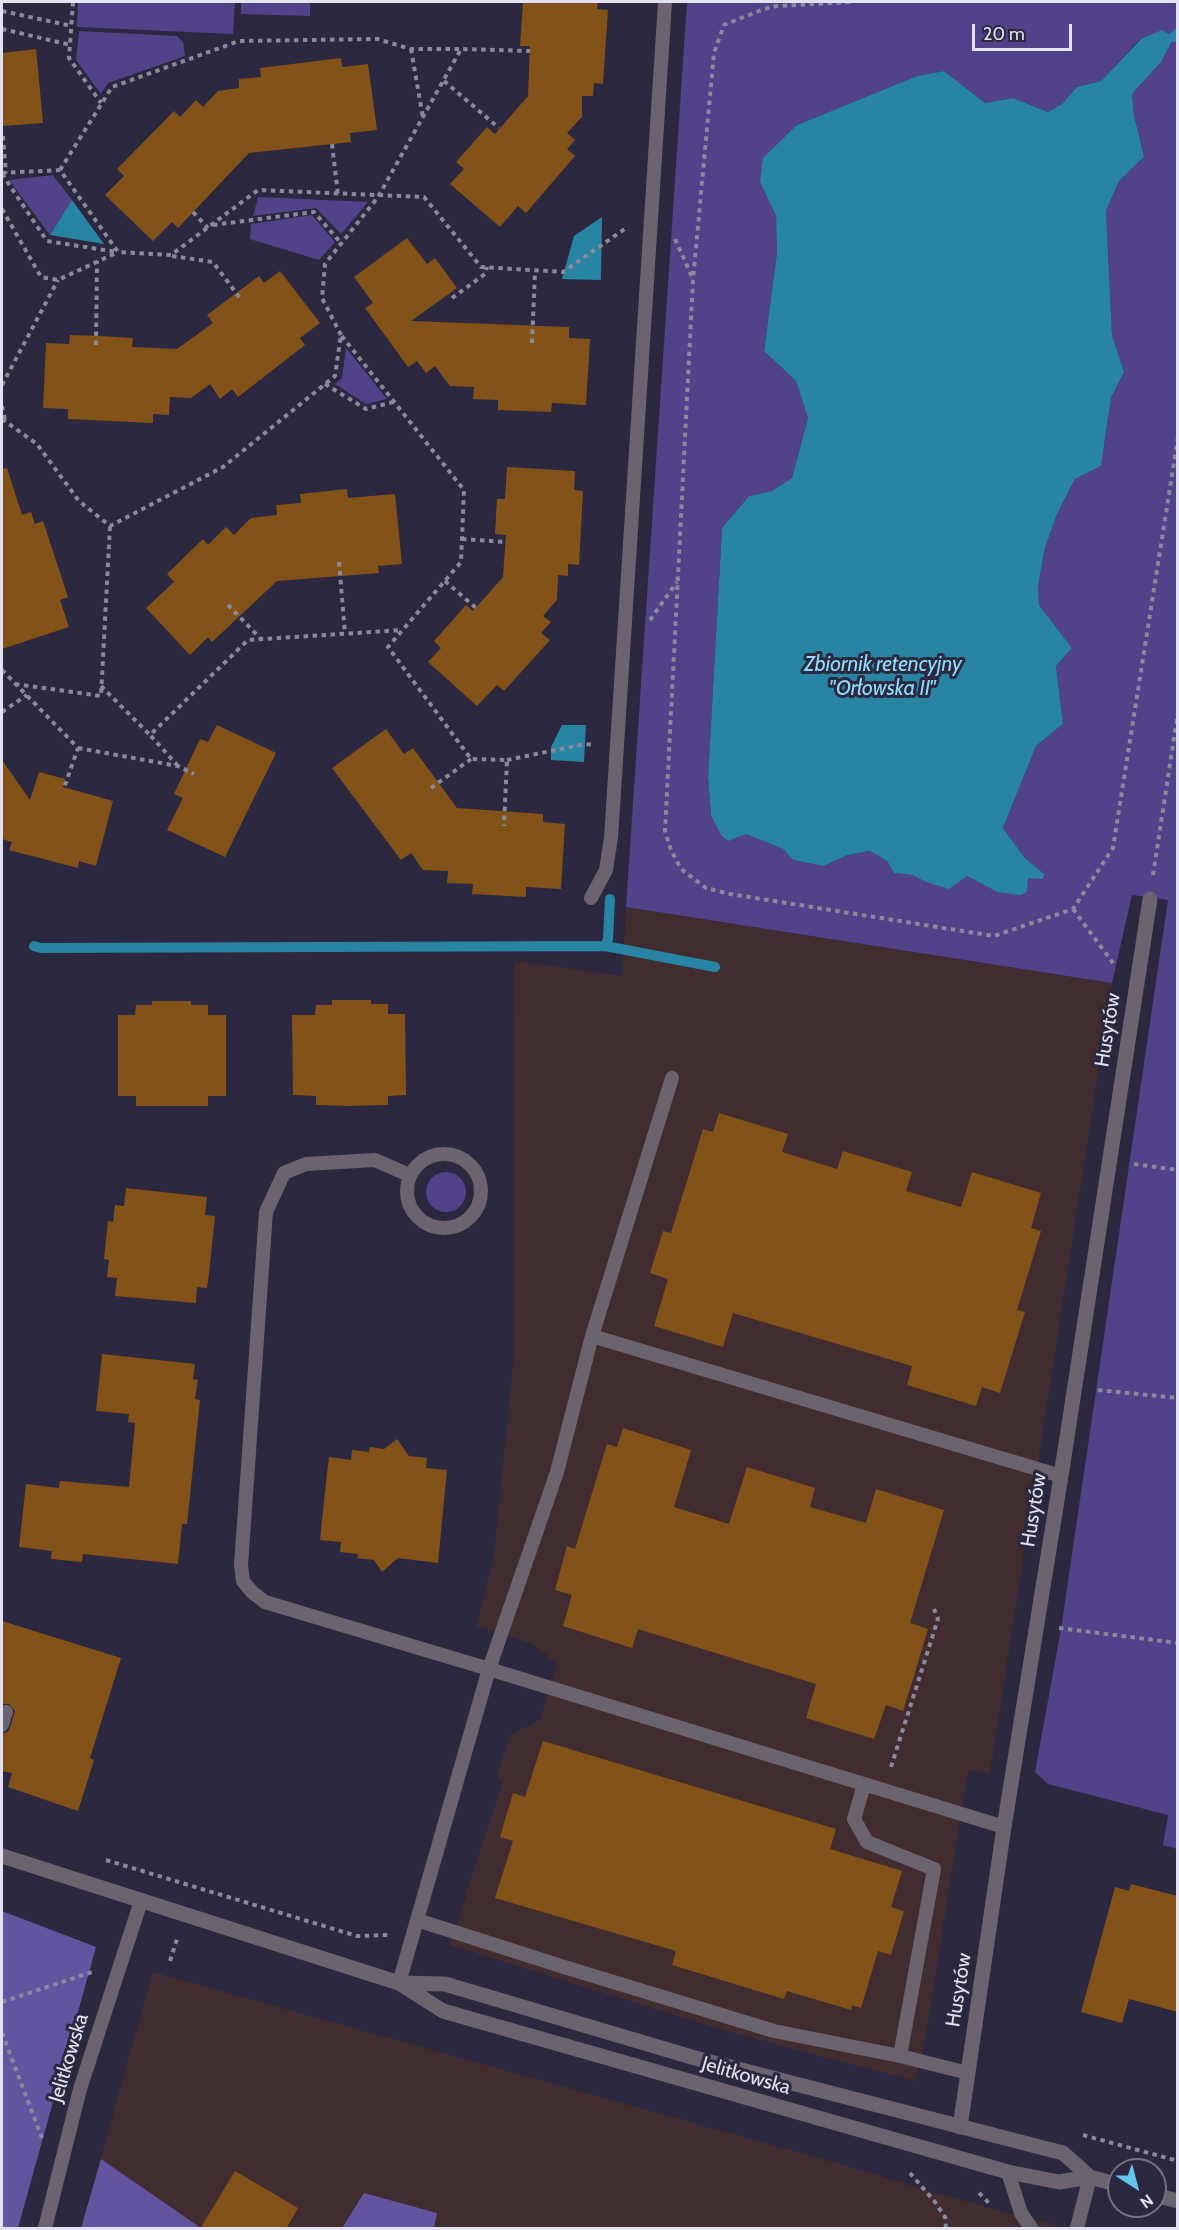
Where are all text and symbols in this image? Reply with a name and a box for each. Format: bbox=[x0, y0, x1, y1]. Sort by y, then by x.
scale bar bbox=[975, 12, 1076, 50]
text: 20 m bbox=[983, 23, 1025, 45]
water label: Zbiornik retencyjny "Orłowska II" bbox=[804, 652, 962, 702]
street label: Husytów bbox=[1090, 991, 1126, 1069]
street label: Husytów bbox=[1016, 1471, 1052, 1549]
street label: Husytów bbox=[941, 1951, 977, 2029]
street label: Jelitkowska bbox=[44, 2011, 94, 2105]
street label: Jelitkowska bbox=[699, 2052, 793, 2100]
north arrow bbox=[1107, 2158, 1167, 2218]
text: N bbox=[1137, 2190, 1157, 2212]

